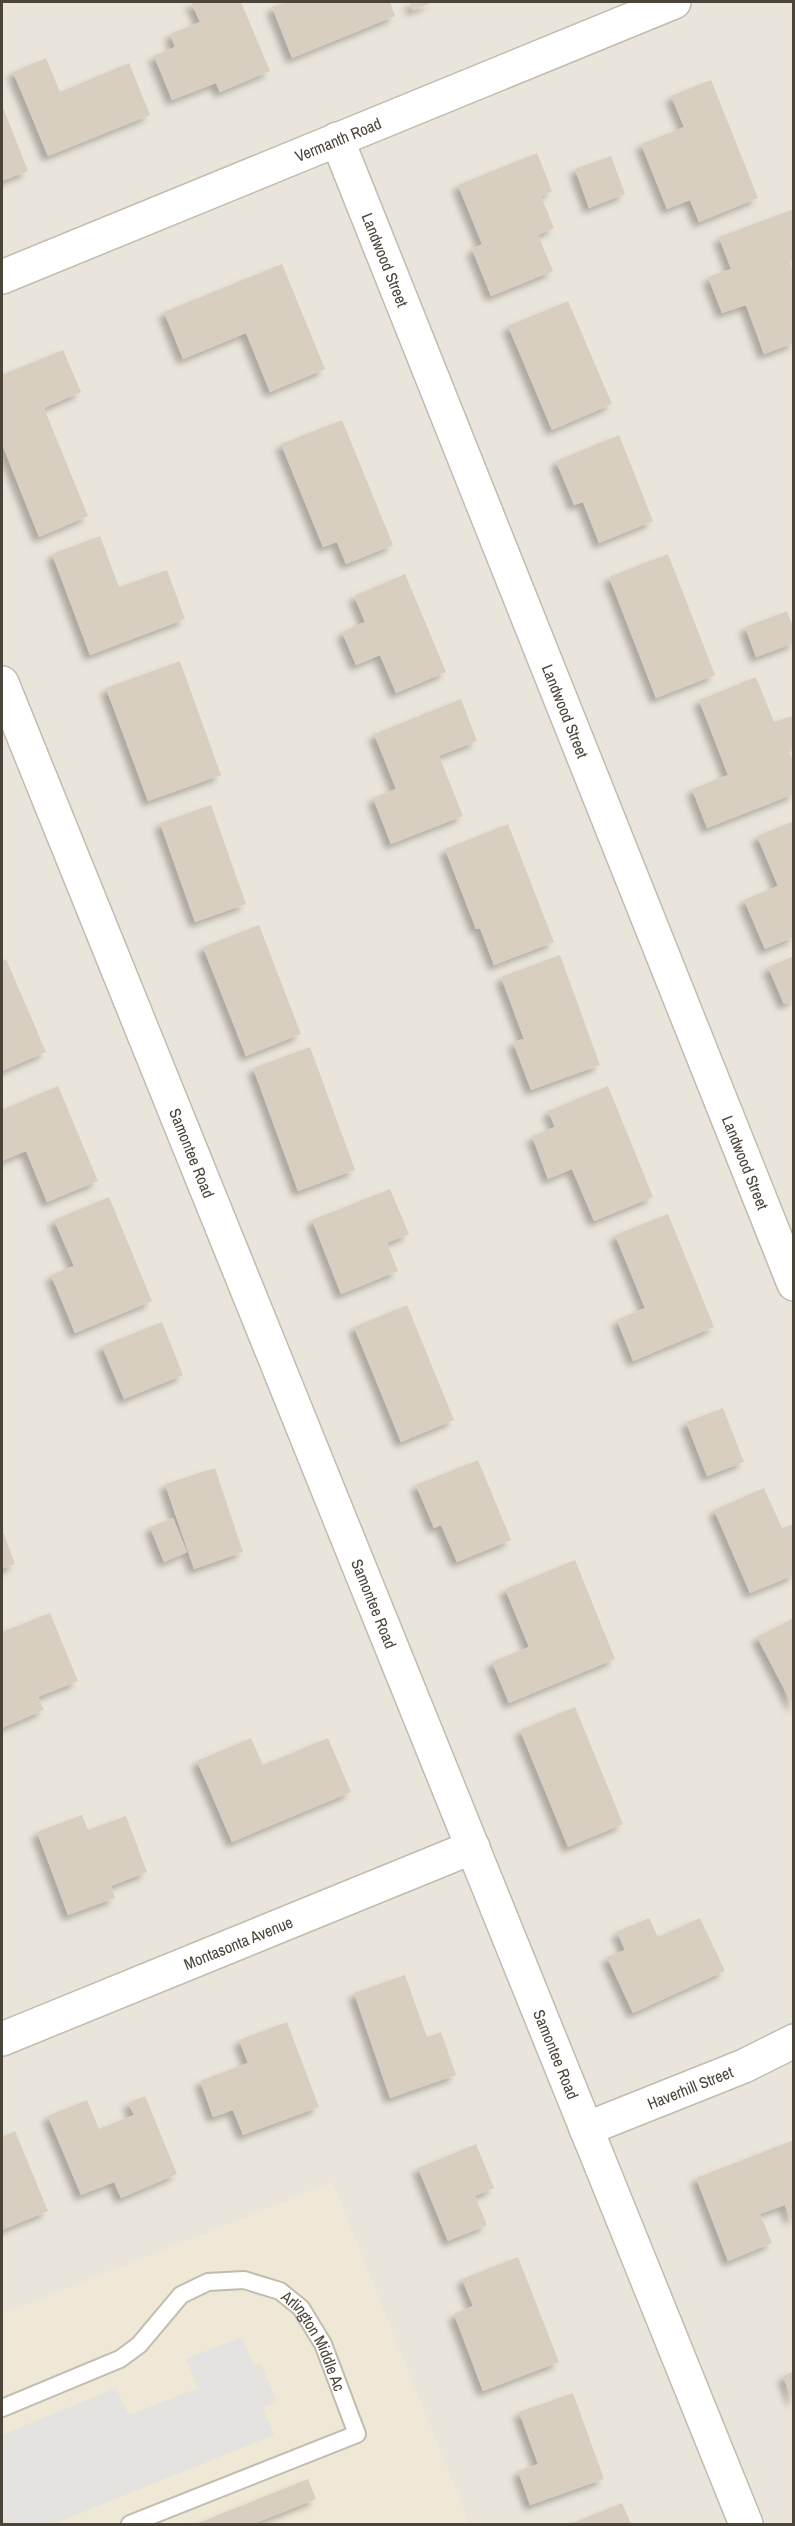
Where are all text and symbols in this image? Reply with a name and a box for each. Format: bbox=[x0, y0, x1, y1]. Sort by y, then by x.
street label: Vermanth Road bbox=[292, 112, 384, 167]
street label: Landwood Street bbox=[357, 210, 414, 310]
street label: Landwood Street bbox=[537, 661, 594, 762]
street label: Samontee Road bbox=[164, 1105, 220, 1201]
street label: Landwood Street bbox=[717, 1112, 774, 1213]
street label: Samontee Road bbox=[346, 1556, 402, 1652]
street label: Montasonta Avenue bbox=[180, 1911, 296, 1975]
street label: Samontee Road bbox=[528, 2006, 584, 2102]
street label: Haverhill Street bbox=[644, 2060, 736, 2114]
street label: Arlington Middle Ac bbox=[276, 2285, 351, 2395]

